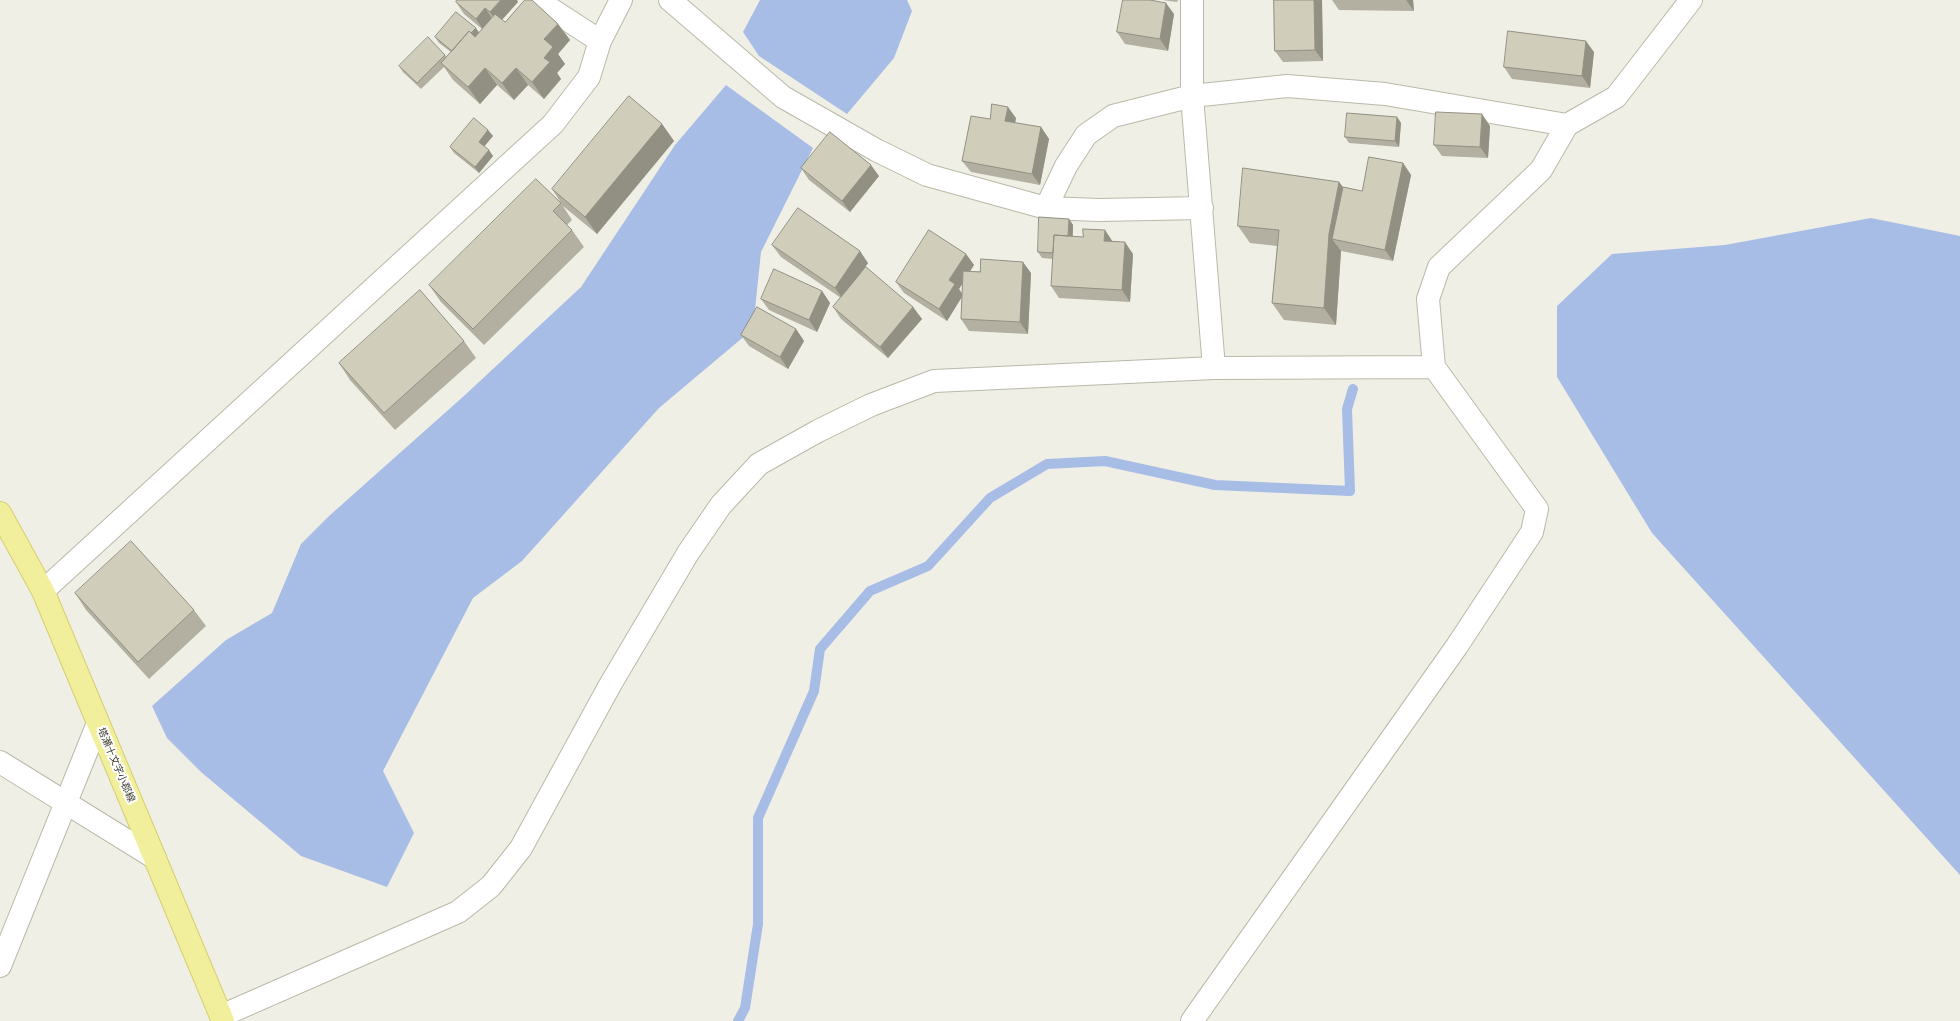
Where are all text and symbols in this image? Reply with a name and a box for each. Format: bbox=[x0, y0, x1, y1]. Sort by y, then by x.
street label: 塔瀬十文字小郡線 bbox=[95, 726, 137, 804]

